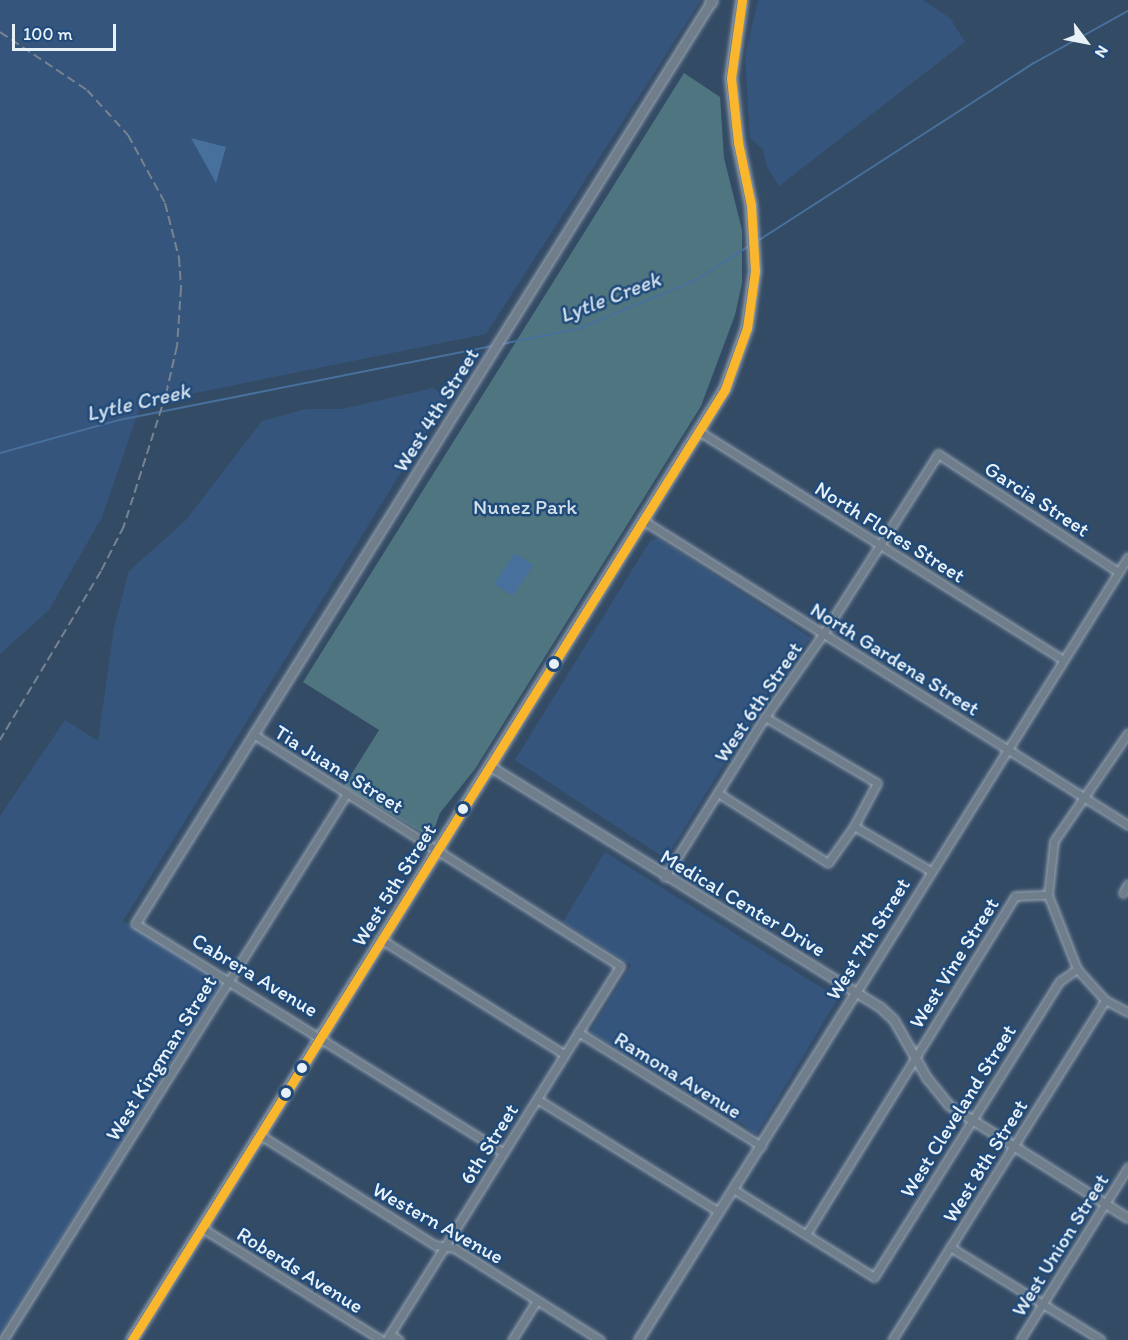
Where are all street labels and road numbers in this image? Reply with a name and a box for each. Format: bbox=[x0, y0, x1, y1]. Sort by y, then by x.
street label: West 4th Street bbox=[388, 344, 484, 476]
street label: Garcia Street bbox=[980, 456, 1094, 542]
street label: North Flores Street bbox=[810, 476, 970, 588]
street label: North Gardena Street bbox=[806, 597, 984, 721]
street label: West 6th Street bbox=[709, 637, 807, 767]
street label: Tia Juana Street bbox=[270, 719, 408, 819]
street label: West 5th Street bbox=[346, 819, 442, 951]
street label: Medical Center Drive bbox=[656, 844, 830, 962]
street label: West 7th Street bbox=[821, 874, 915, 1004]
street label: West Vine Street bbox=[904, 893, 1004, 1033]
street label: Cabrera Avenue bbox=[187, 927, 323, 1023]
street label: West Kingman Street bbox=[100, 970, 222, 1146]
street label: West Cleveland Street bbox=[895, 1020, 1021, 1202]
street label: Ramona Avenue bbox=[610, 1026, 746, 1124]
street label: West 8th Street bbox=[937, 1095, 1033, 1227]
street label: 6th Street bbox=[454, 1099, 524, 1189]
street label: West Union Street bbox=[1006, 1169, 1114, 1321]
street label: Western Avenue bbox=[368, 1177, 508, 1269]
street label: Roberds Avenue bbox=[233, 1221, 367, 1319]

